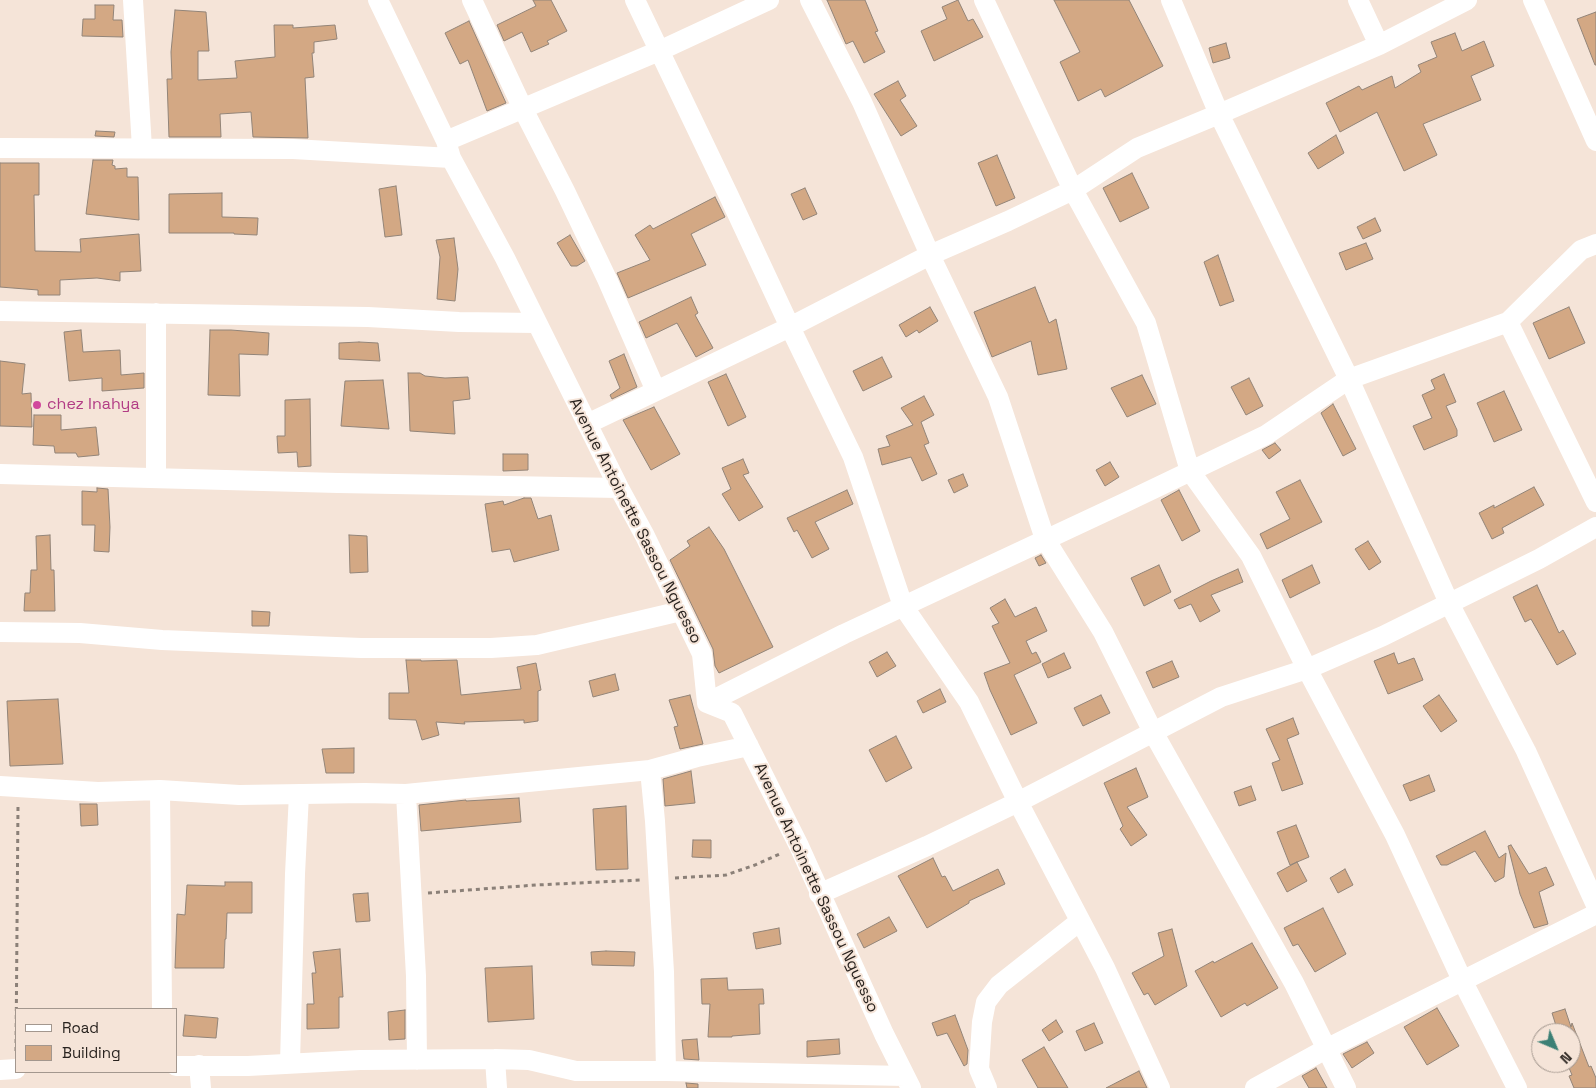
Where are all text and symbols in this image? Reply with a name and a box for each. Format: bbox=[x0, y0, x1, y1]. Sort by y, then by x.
place label: chez Inahya bbox=[47, 395, 140, 415]
street label: Avenue Antoinette Sassou Nguesso bbox=[564, 395, 706, 647]
marker: chez Inahya bbox=[31, 399, 43, 411]
street label: Avenue Antoinette Sassou Nguesso bbox=[750, 760, 882, 1016]
legend bbox=[15, 1008, 178, 1073]
text: Road bbox=[62, 1018, 99, 1037]
north arrow bbox=[1531, 1023, 1581, 1073]
text: Building bbox=[62, 1043, 121, 1062]
text: N bbox=[1556, 1048, 1576, 1068]

